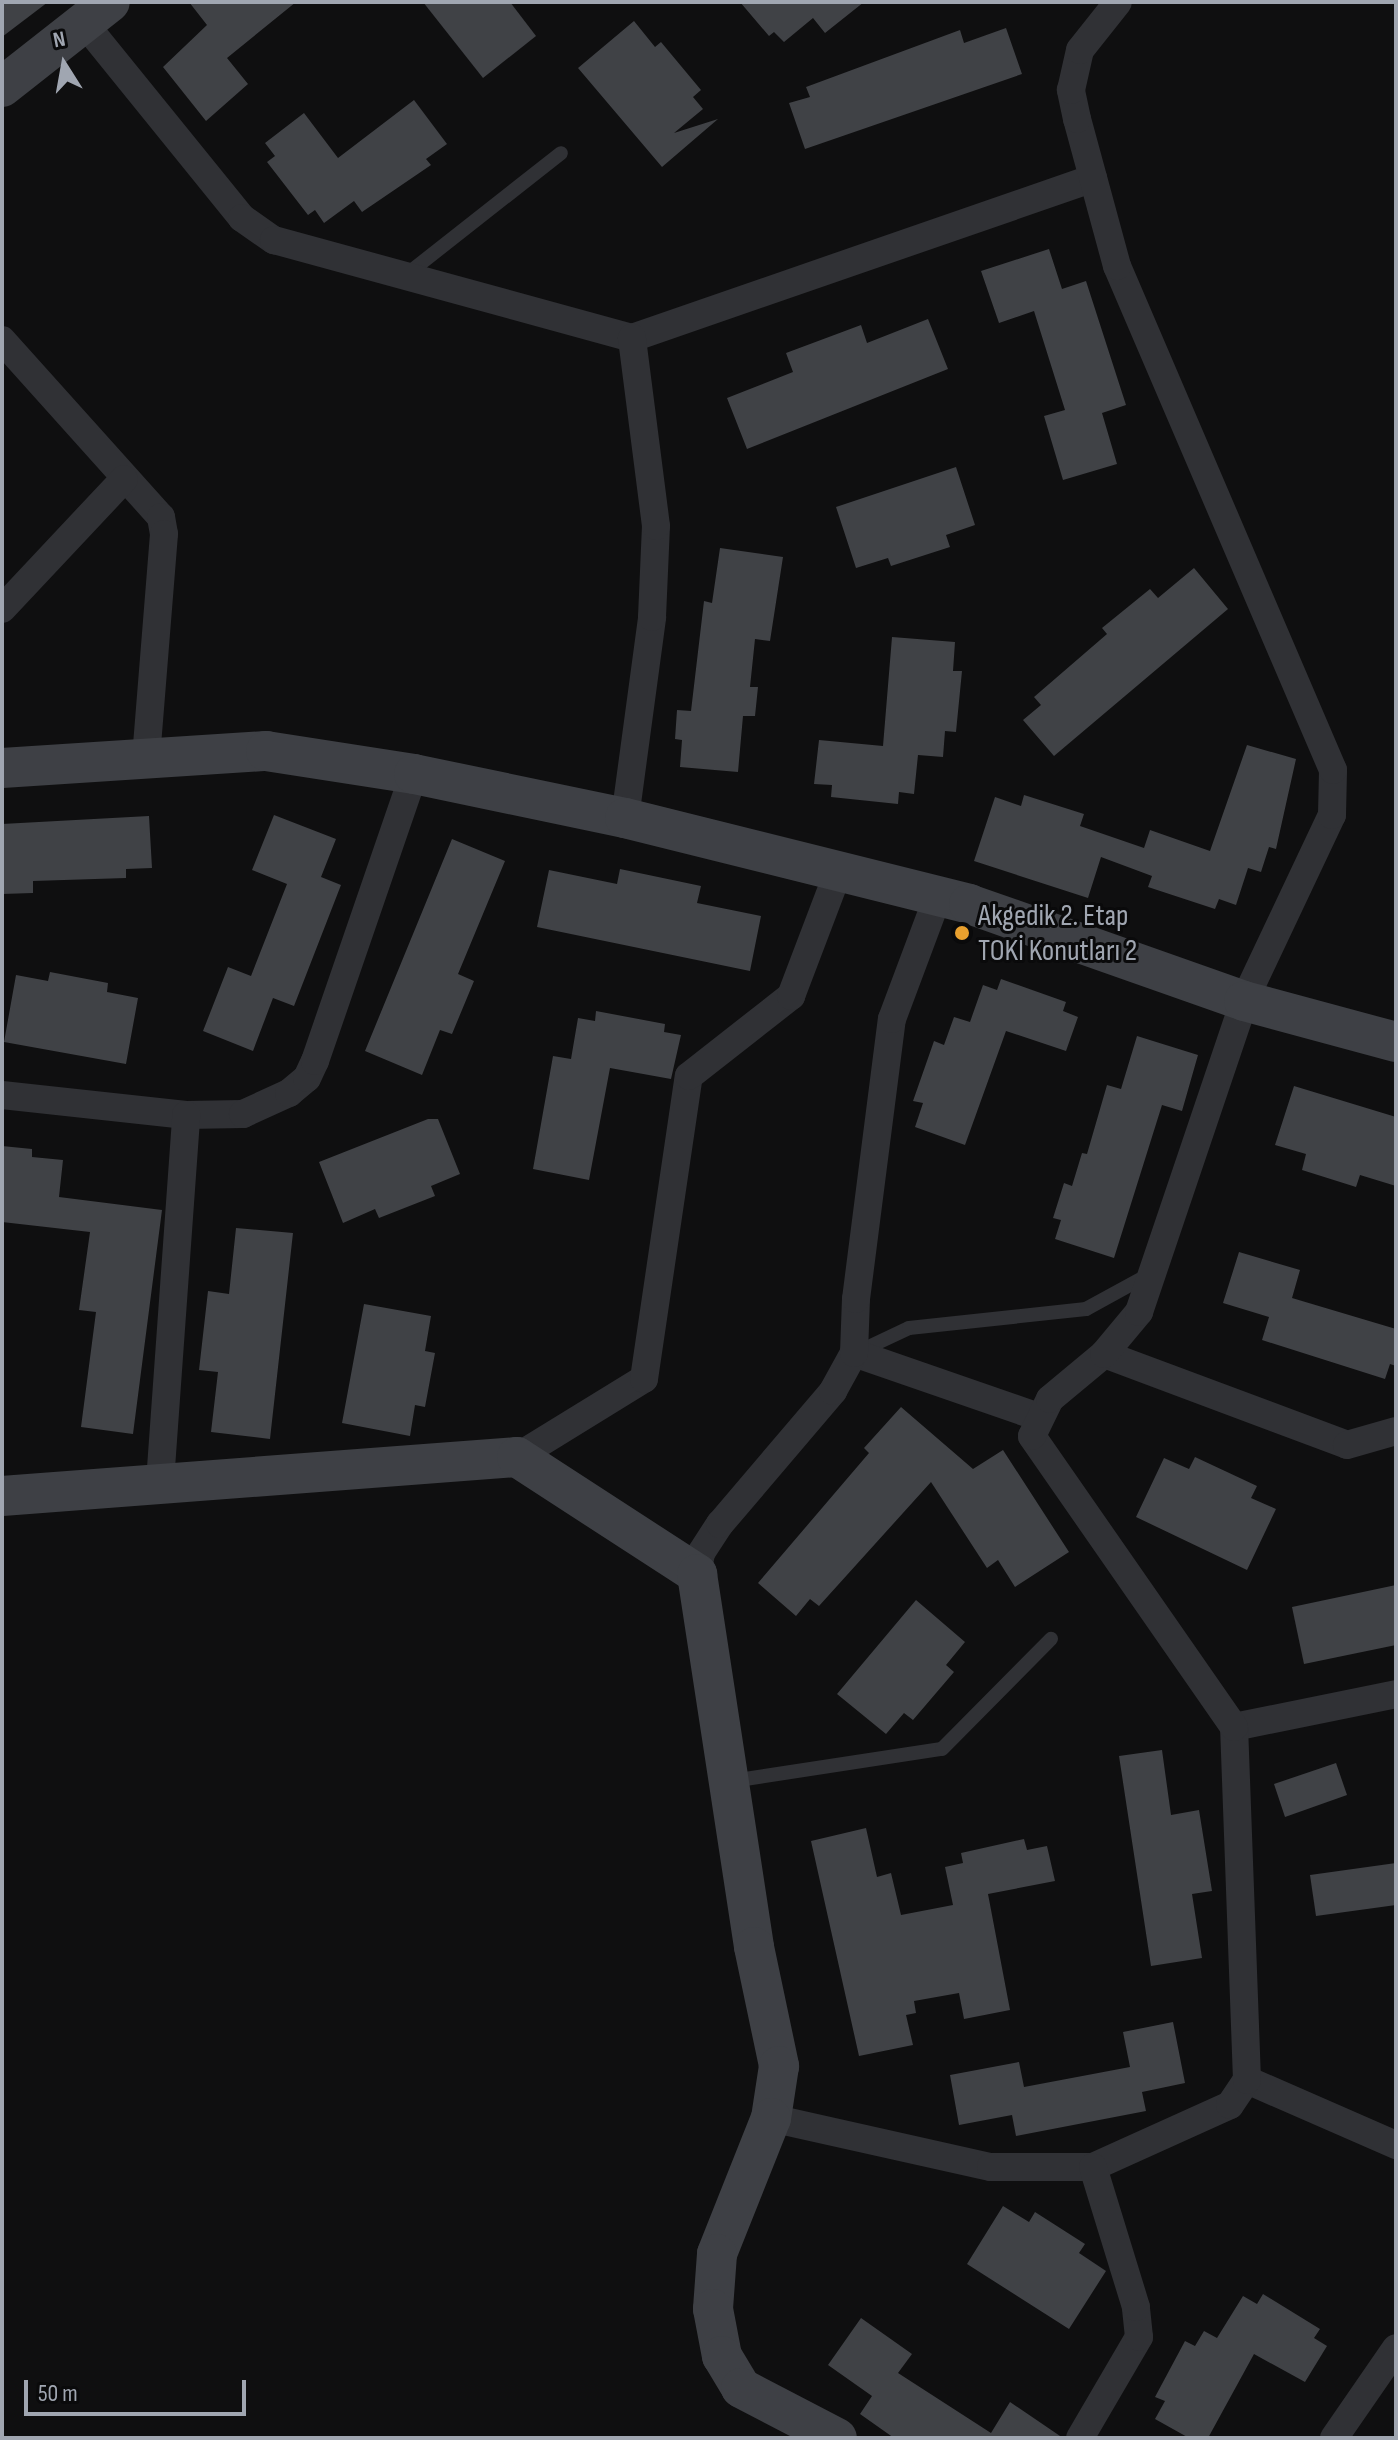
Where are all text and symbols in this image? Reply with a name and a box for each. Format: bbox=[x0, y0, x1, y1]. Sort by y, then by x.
north arrow bbox=[24, 24, 104, 104]
text: N bbox=[51, 26, 68, 54]
place label: Akgedik 2. Etap TOKİ Konutları 2 bbox=[978, 898, 1137, 968]
marker: Akgedik 2. Etap TOKİ Konutları 2 bbox=[953, 924, 971, 942]
scale bar bbox=[28, 2364, 250, 2414]
text: 50 m bbox=[38, 2379, 78, 2408]

